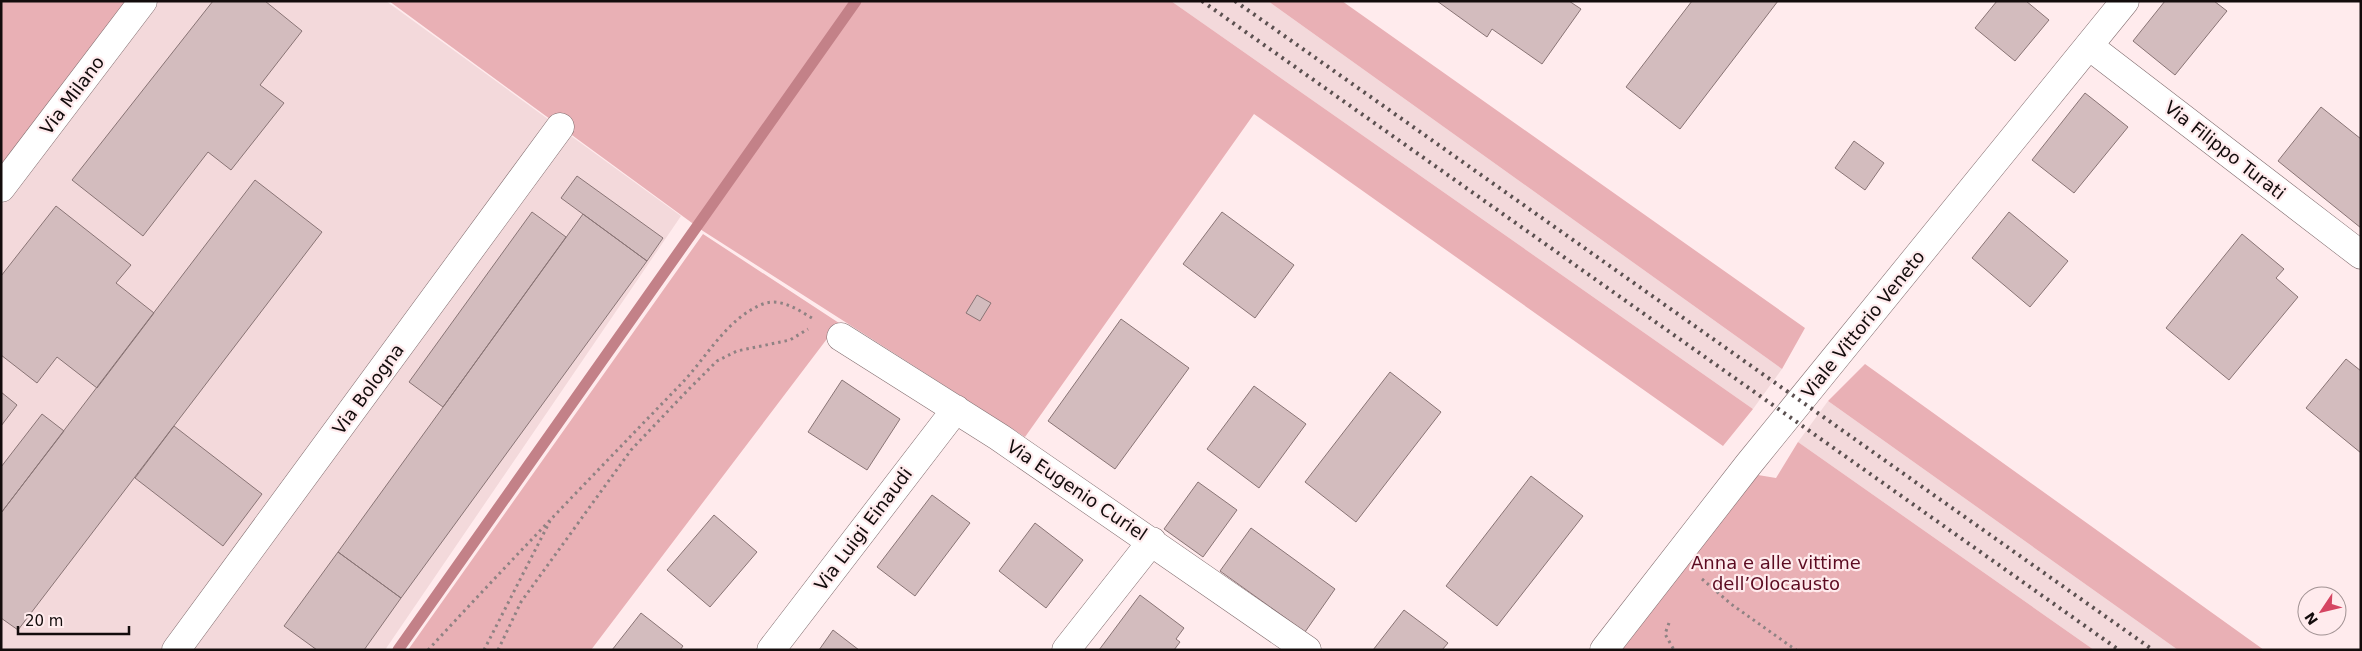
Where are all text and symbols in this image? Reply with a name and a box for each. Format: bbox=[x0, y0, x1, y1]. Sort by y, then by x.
street label: Via Milano bbox=[36, 52, 108, 138]
street label: Via Filippo Turati bbox=[2160, 96, 2290, 204]
street label: Viale Vittorio Veneto bbox=[1797, 246, 1929, 402]
street label: Via Bologna bbox=[328, 340, 408, 438]
street label: Via Eugenio Curiel bbox=[1003, 435, 1151, 545]
street label: Via Luigi Einaudi bbox=[810, 463, 916, 595]
park label: Anna e alle vittime dell’Olocausto bbox=[1691, 552, 1861, 594]
north arrow bbox=[2297, 586, 2347, 636]
scale bar bbox=[18, 604, 129, 636]
text: N bbox=[2301, 609, 2321, 628]
text: 20 m bbox=[25, 612, 63, 630]

